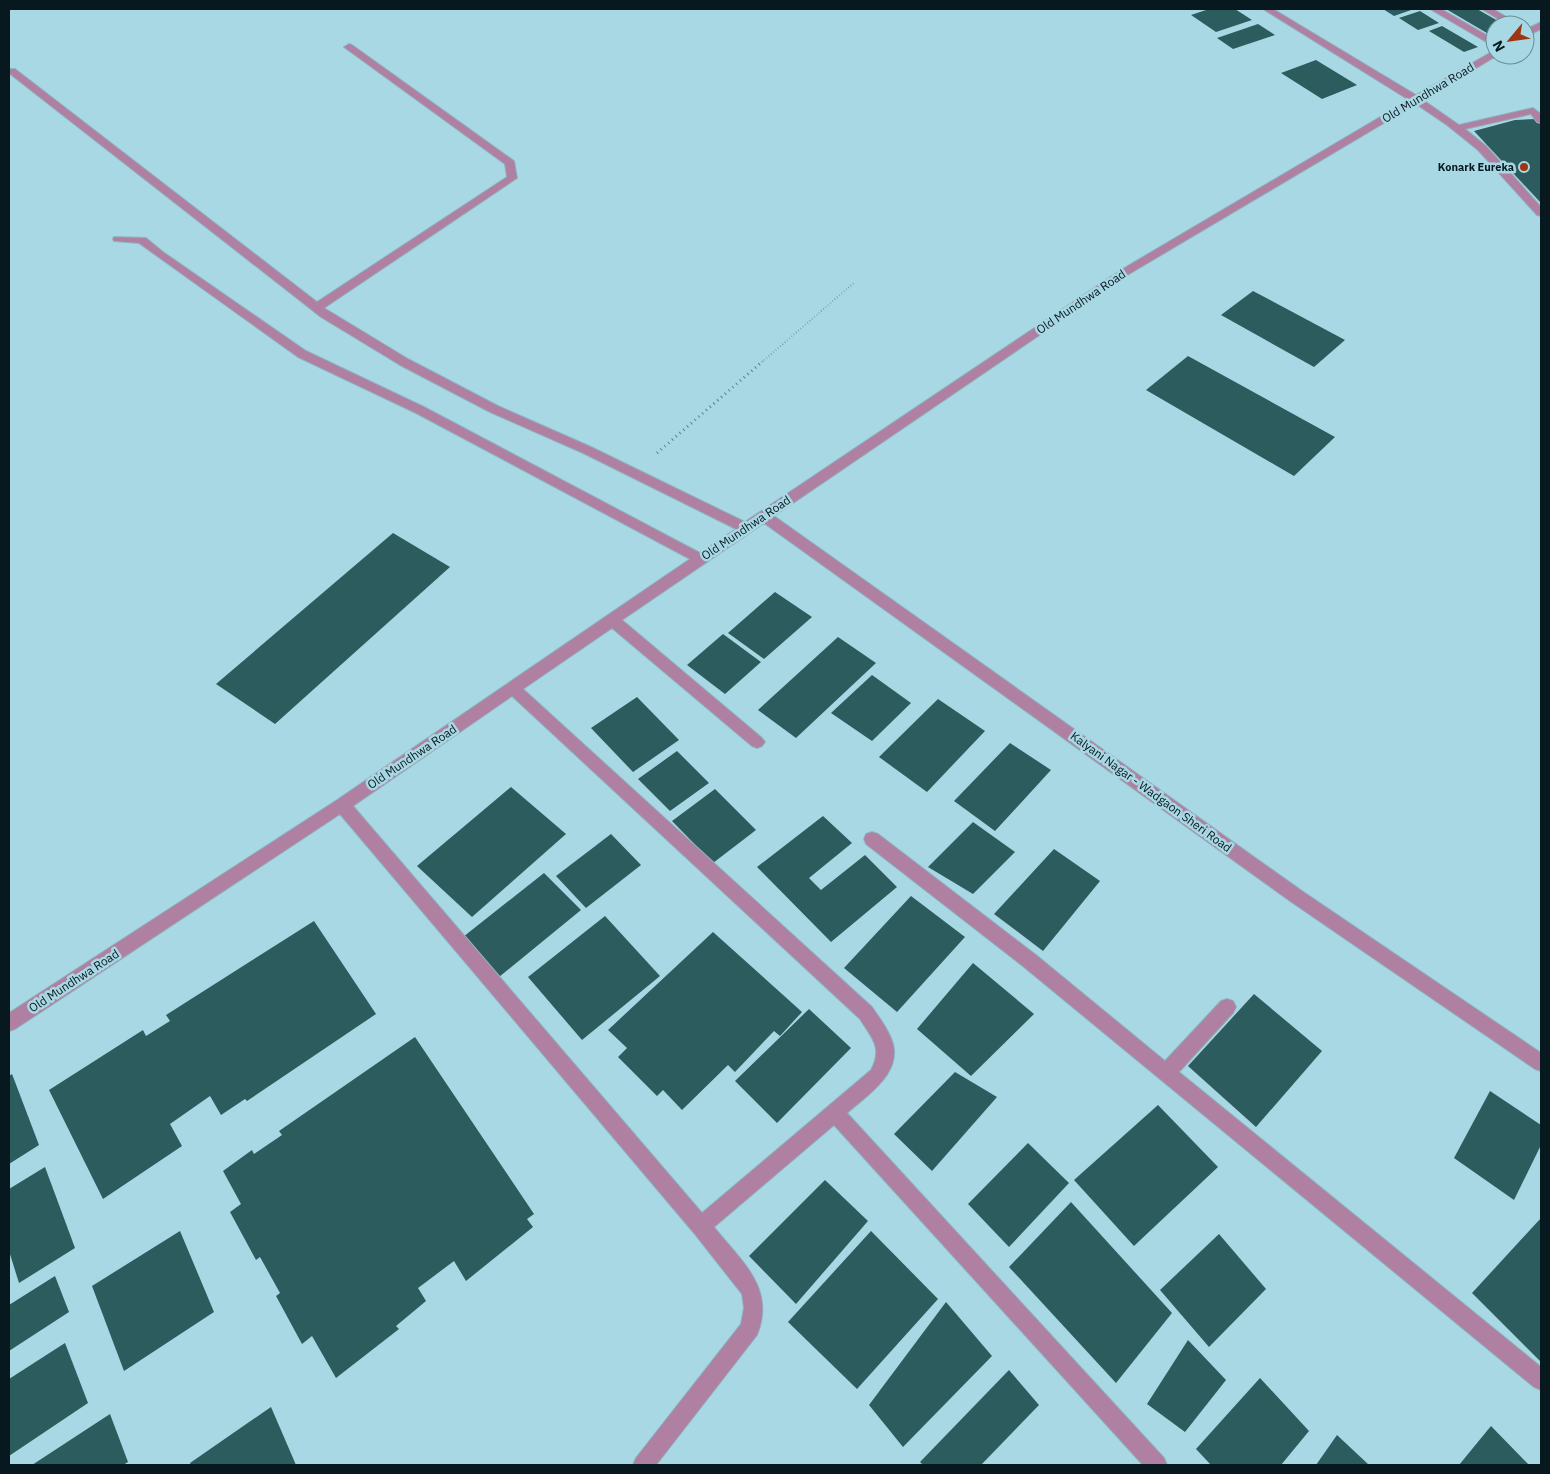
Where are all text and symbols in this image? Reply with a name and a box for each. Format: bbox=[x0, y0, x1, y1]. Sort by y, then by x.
north arrow bbox=[1485, 15, 1535, 65]
text: N bbox=[1488, 38, 1509, 55]
street label: Old Mundhwa Road bbox=[1379, 59, 1476, 126]
place label: Konark Eureka bbox=[1438, 160, 1514, 174]
marker: Konark Eureka bbox=[1518, 161, 1530, 173]
street label: Old Mundhwa Road bbox=[1033, 266, 1128, 337]
street label: Old Mundhwa Road bbox=[698, 492, 793, 563]
street label: Old Mundhwa Road bbox=[364, 721, 459, 792]
street label: Kalyani Nagar - Wadgaon Sheri Road bbox=[1068, 728, 1235, 855]
street label: Old Mundhwa Road bbox=[26, 946, 122, 1015]

